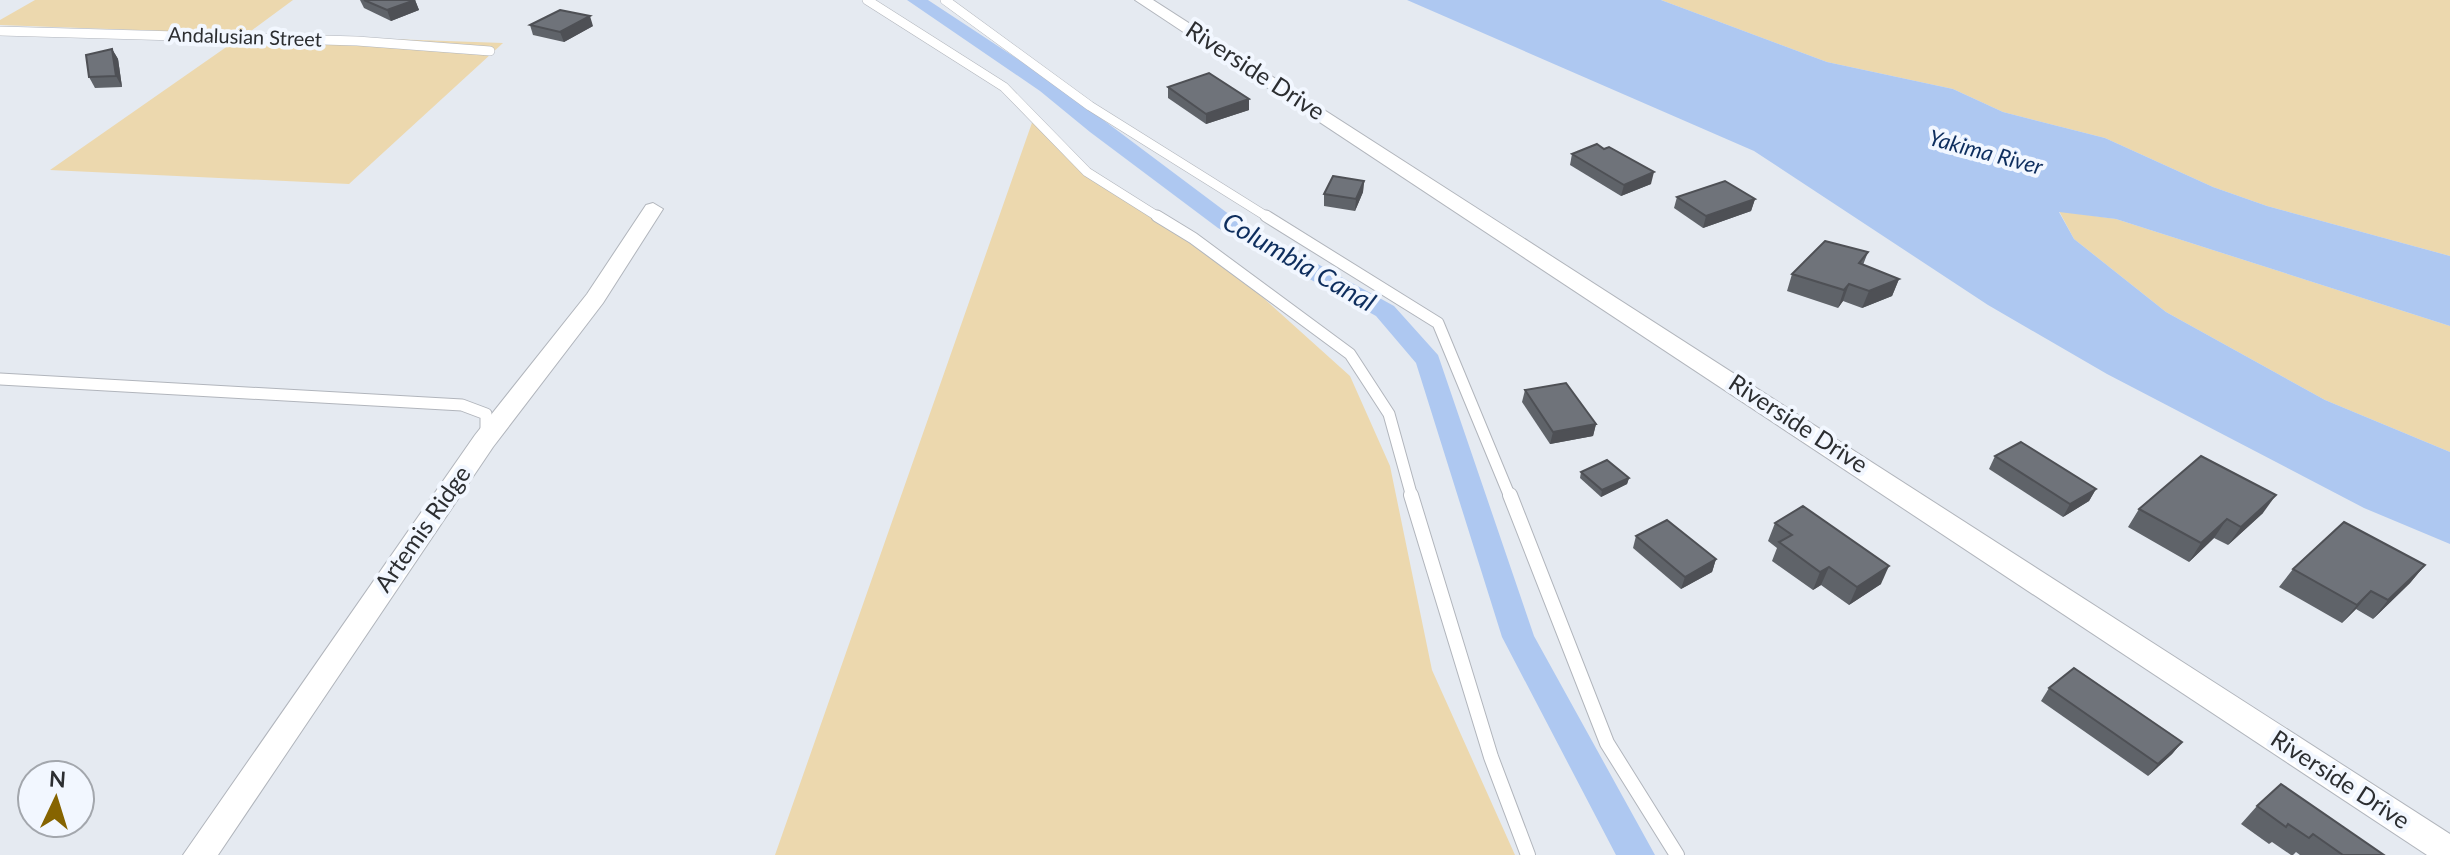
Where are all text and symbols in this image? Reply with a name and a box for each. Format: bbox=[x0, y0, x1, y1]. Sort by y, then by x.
street label: Riverside Drive bbox=[1181, 14, 1331, 125]
street label: Andalusian Street bbox=[168, 21, 322, 51]
water label: Yakima River bbox=[1926, 123, 2047, 180]
water label: Columbia Canal bbox=[1218, 205, 1382, 318]
street label: Riverside Drive bbox=[1724, 367, 1874, 478]
street label: Artemis Ridge bbox=[368, 460, 476, 597]
street label: Riverside Drive bbox=[2266, 723, 2416, 834]
north arrow bbox=[16, 759, 96, 839]
text: N bbox=[48, 764, 67, 793]

